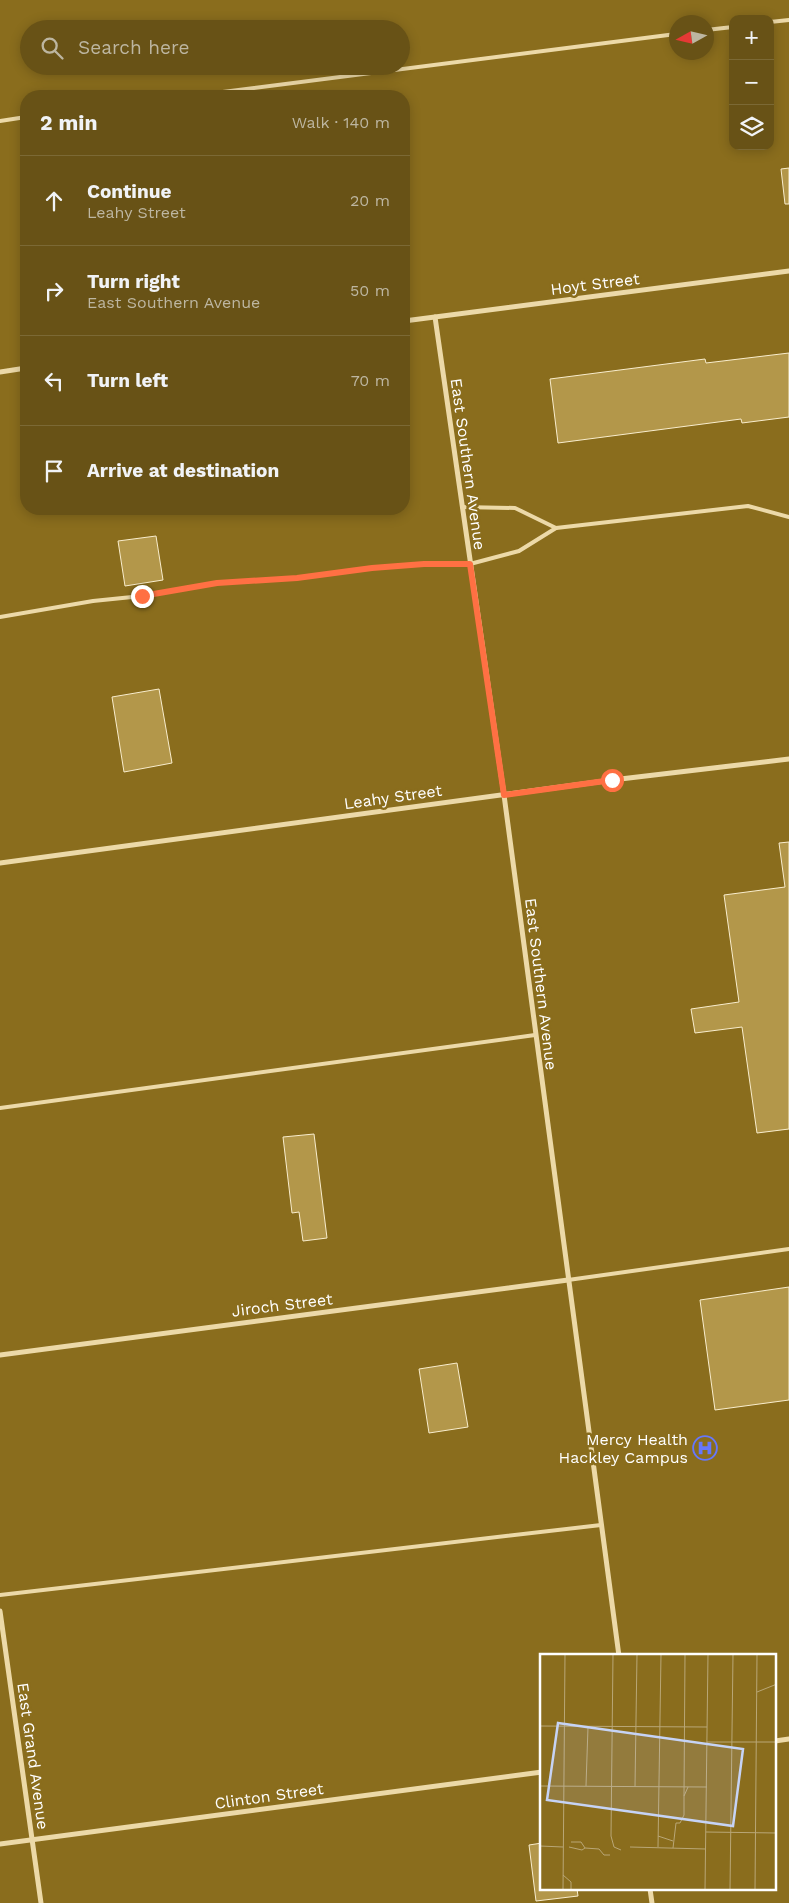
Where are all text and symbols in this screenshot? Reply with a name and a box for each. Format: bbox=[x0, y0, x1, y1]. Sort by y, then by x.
north arrow bbox=[669, 15, 714, 60]
map controls bbox=[729, 15, 774, 150]
button: + bbox=[729, 15, 774, 60]
search box bbox=[20, 20, 410, 75]
icon: search bbox=[38, 34, 66, 62]
text: Search here bbox=[78, 36, 189, 59]
button: − bbox=[729, 60, 774, 105]
button: layers bbox=[729, 105, 774, 150]
text: 2 min bbox=[40, 110, 97, 135]
text: Walk · 140 m bbox=[292, 113, 390, 132]
text: Continue bbox=[87, 180, 171, 203]
icon: ahead bbox=[40, 187, 68, 215]
text: 20 m bbox=[350, 191, 390, 210]
text: Leahy Street bbox=[87, 203, 186, 222]
street label: Hoyt Street bbox=[549, 269, 641, 299]
text: Turn right bbox=[87, 270, 180, 293]
icon: right bbox=[40, 277, 68, 305]
text: 50 m bbox=[350, 281, 390, 300]
text: East Southern Avenue bbox=[87, 293, 260, 312]
icon: left bbox=[40, 367, 68, 395]
text: Turn left bbox=[87, 369, 168, 392]
text: 70 m bbox=[351, 371, 390, 390]
street label: East Southern Avenue bbox=[447, 377, 489, 551]
icon: arrive bbox=[40, 457, 68, 485]
text: Arrive at destination bbox=[87, 459, 279, 482]
route end bbox=[131, 585, 154, 608]
route start bbox=[601, 769, 624, 792]
street label: Leahy Street bbox=[343, 781, 444, 813]
street label: East Southern Avenue bbox=[521, 897, 561, 1071]
street label: Jiroch Street bbox=[230, 1289, 334, 1321]
place label: Mercy Health Hackley Campus bbox=[559, 1430, 688, 1467]
hospital icon: Mercy Health Hackley Campus bbox=[692, 1435, 718, 1461]
inset map bbox=[540, 1654, 776, 1890]
street label: East Grand Avenue bbox=[13, 1681, 53, 1831]
street label: Clinton Street bbox=[213, 1779, 325, 1813]

